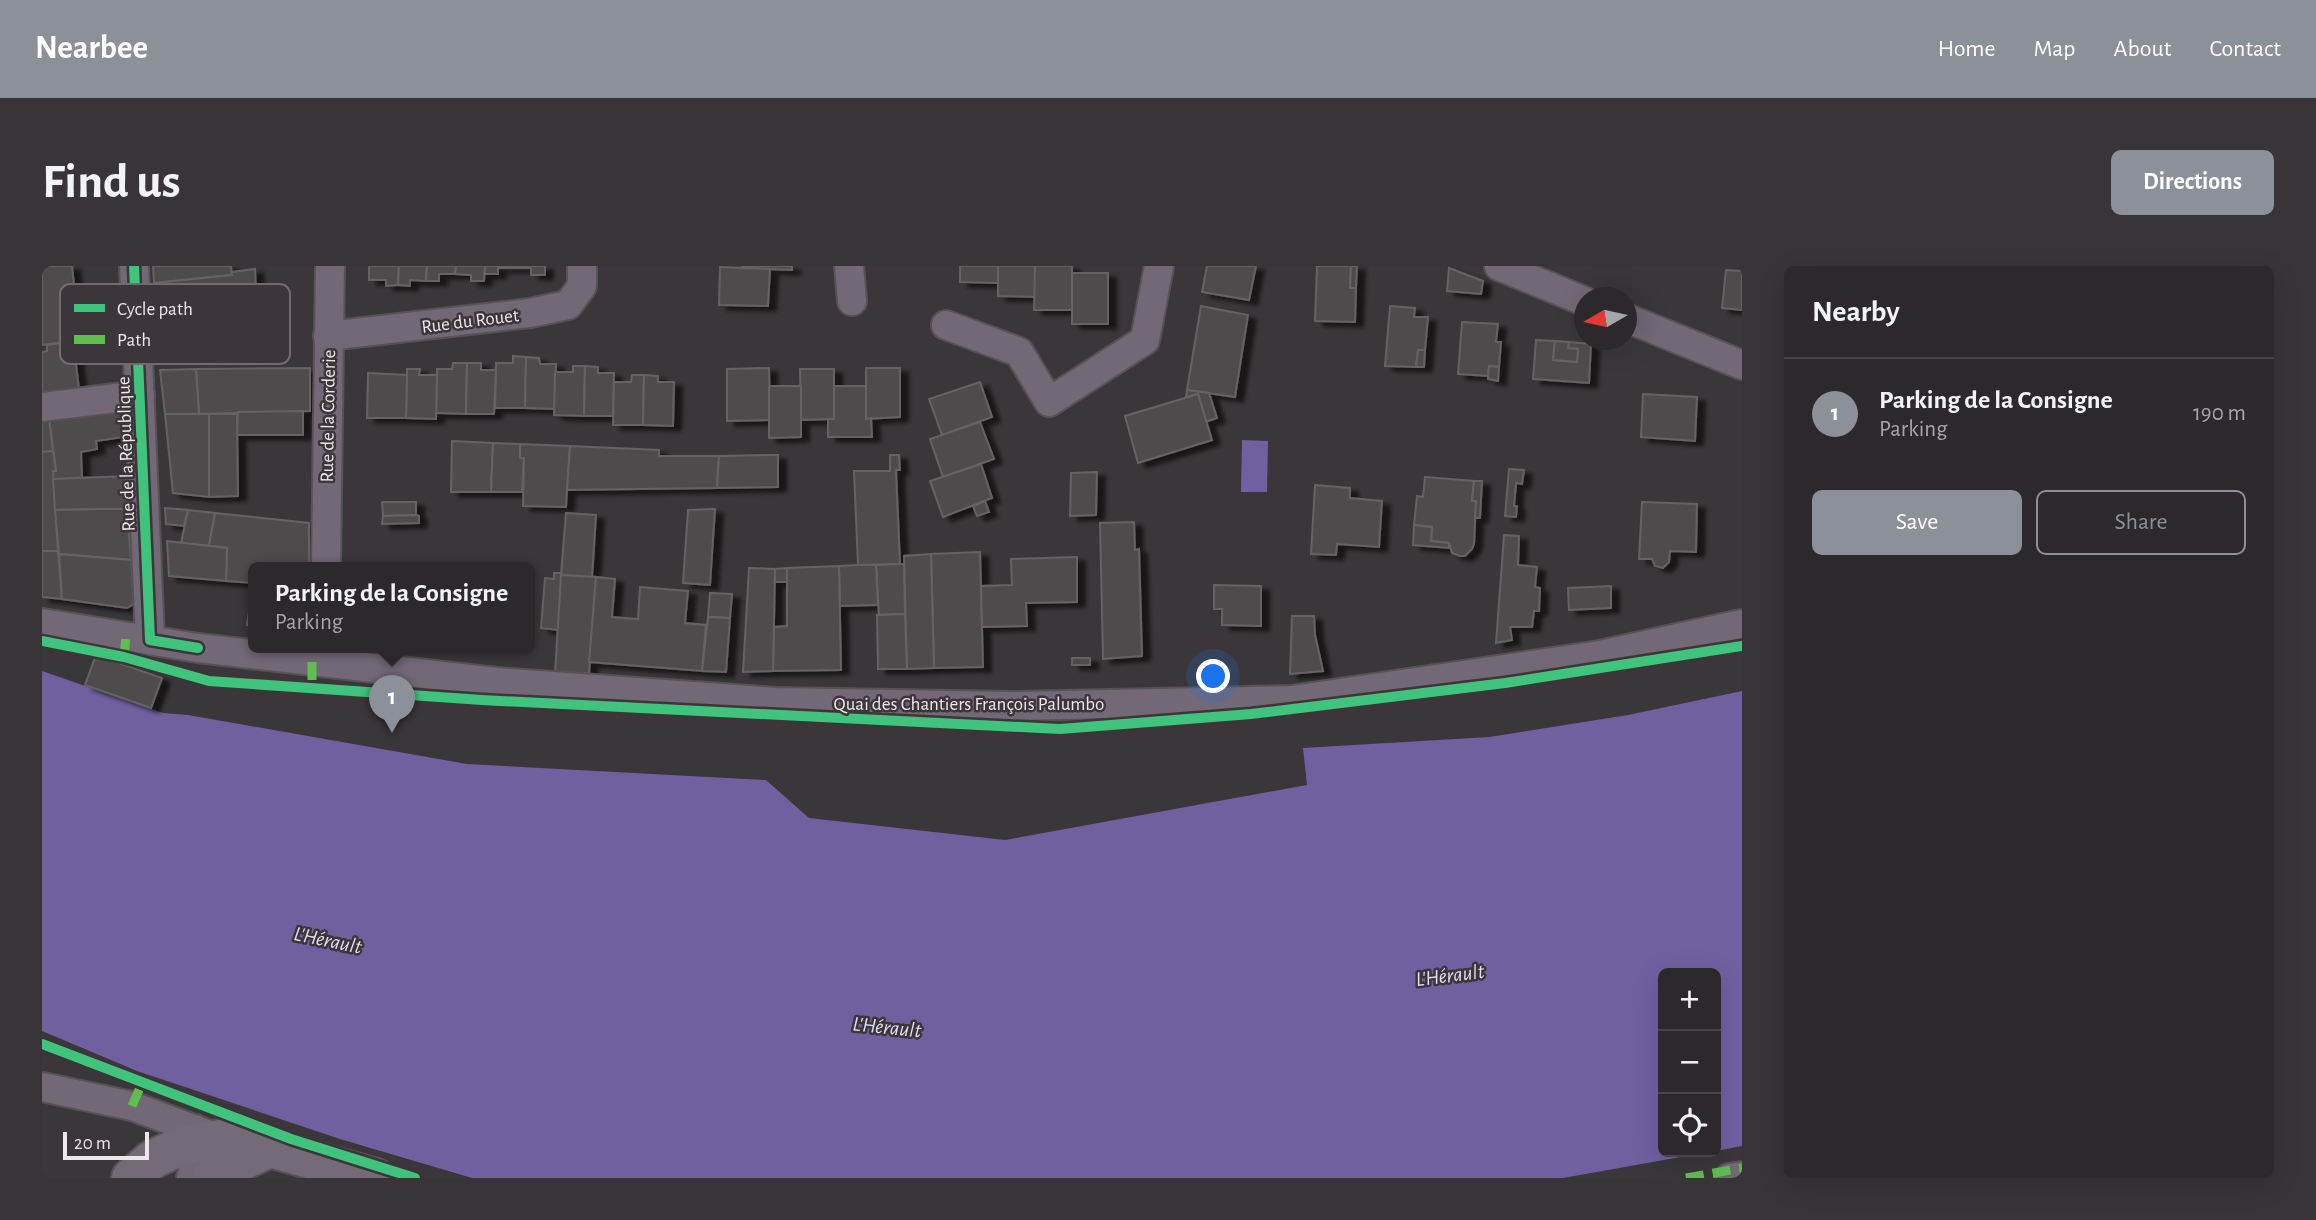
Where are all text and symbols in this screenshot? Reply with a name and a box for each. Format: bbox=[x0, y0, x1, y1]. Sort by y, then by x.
text: Nearbee bbox=[35, 32, 148, 65]
text: Home bbox=[1938, 37, 1996, 61]
text: Map bbox=[2034, 37, 2076, 61]
text: About bbox=[2114, 37, 2171, 61]
text: Contact bbox=[2209, 37, 2281, 61]
button: Directions bbox=[2111, 150, 2274, 215]
text: Find us bbox=[42, 158, 181, 207]
legend bbox=[60, 284, 290, 364]
north arrow bbox=[1574, 287, 1637, 350]
text: Nearby bbox=[1812, 297, 1900, 327]
text: Cycle path bbox=[117, 300, 193, 319]
street label: Rue du Rouet bbox=[420, 306, 520, 337]
text: Path bbox=[117, 331, 151, 350]
street label: Rue de la Corderie bbox=[318, 349, 339, 483]
street label: Rue de la République bbox=[114, 376, 139, 532]
text: Parking de la Consigne bbox=[1879, 387, 2113, 413]
text: 1 bbox=[1831, 402, 1839, 425]
text: 190 m bbox=[2193, 402, 2246, 425]
text: Parking bbox=[1879, 418, 1947, 441]
button: Save bbox=[1812, 490, 2022, 555]
button: Share bbox=[2036, 490, 2246, 555]
popup bbox=[248, 562, 535, 653]
text: Parking de la Consigne bbox=[275, 580, 508, 606]
text: Parking bbox=[275, 611, 343, 634]
your location bbox=[1196, 659, 1230, 693]
pin: 1 bbox=[369, 675, 415, 733]
street label: Quai des Chantiers François Palumbo bbox=[834, 695, 1104, 714]
water label: L'Hérault bbox=[292, 923, 364, 958]
water label: L'Hérault bbox=[1415, 961, 1486, 990]
map controls bbox=[1658, 968, 1721, 1157]
button: + bbox=[1658, 968, 1721, 1031]
water label: L'Hérault bbox=[852, 1013, 922, 1042]
button: − bbox=[1658, 1031, 1721, 1094]
button: locate bbox=[1658, 1094, 1721, 1157]
scale bar bbox=[63, 1129, 149, 1161]
text: 20 m bbox=[74, 1134, 111, 1153]

